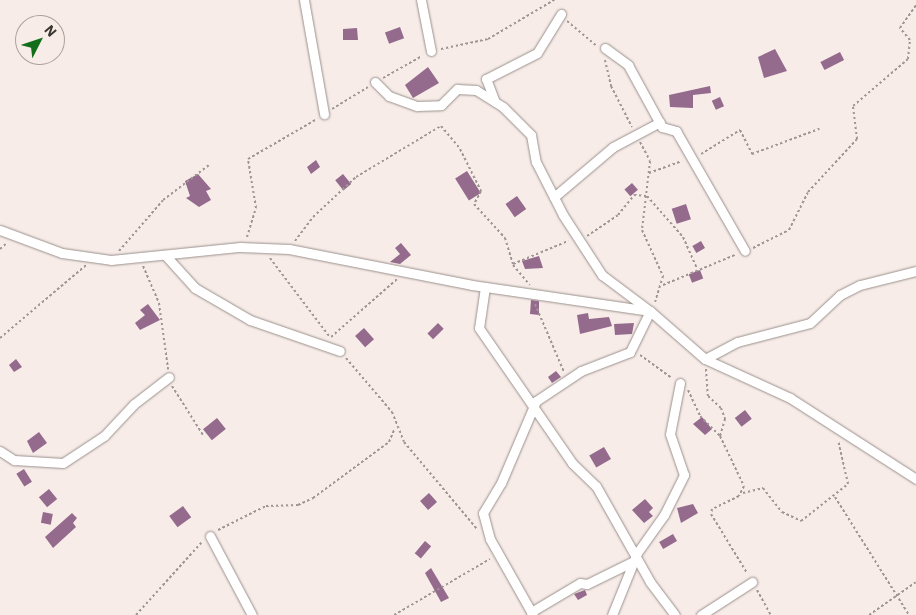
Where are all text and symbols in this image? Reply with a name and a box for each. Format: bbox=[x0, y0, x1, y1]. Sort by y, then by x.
north arrow bbox=[15, 15, 65, 65]
text: N bbox=[40, 21, 61, 41]

